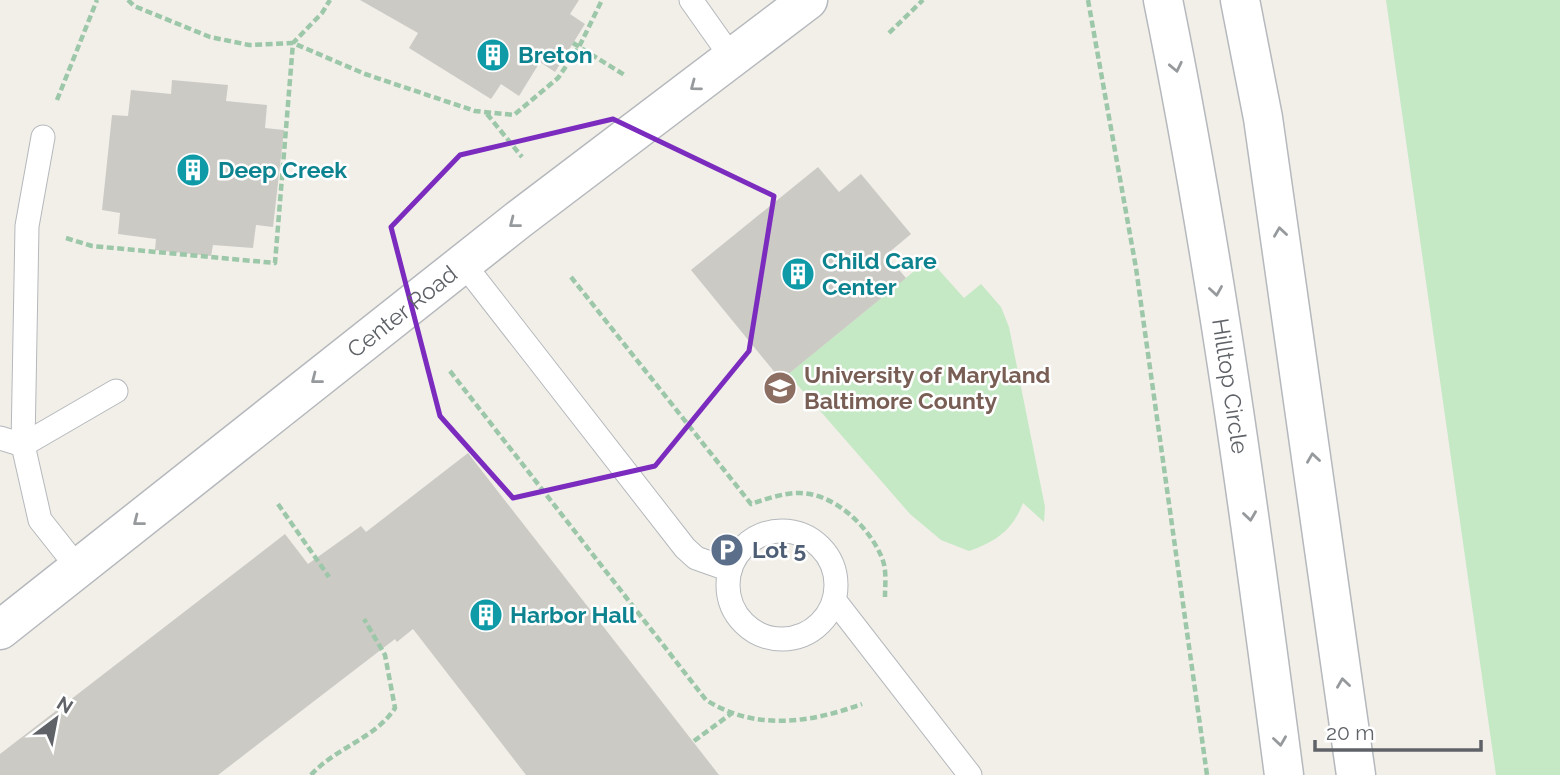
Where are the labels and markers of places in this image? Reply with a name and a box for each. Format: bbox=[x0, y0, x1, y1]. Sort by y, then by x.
building icon: Breton bbox=[474, 36, 512, 74]
place label: Breton bbox=[518, 41, 593, 68]
building icon: Deep Creek bbox=[174, 151, 212, 189]
place label: Deep Creek bbox=[218, 156, 347, 183]
place label: Child Care Center bbox=[822, 247, 937, 300]
building icon: Child Care Center bbox=[779, 255, 817, 293]
place label: University of Maryland Baltimore County bbox=[804, 361, 1050, 414]
school or university icon: University of Maryland Baltimore County bbox=[761, 369, 799, 407]
parking icon: Lot 5 bbox=[708, 531, 746, 569]
place label: Lot 5 bbox=[752, 536, 806, 563]
building icon: Harbor Hall bbox=[467, 596, 505, 634]
place label: Harbor Hall bbox=[510, 601, 637, 628]

